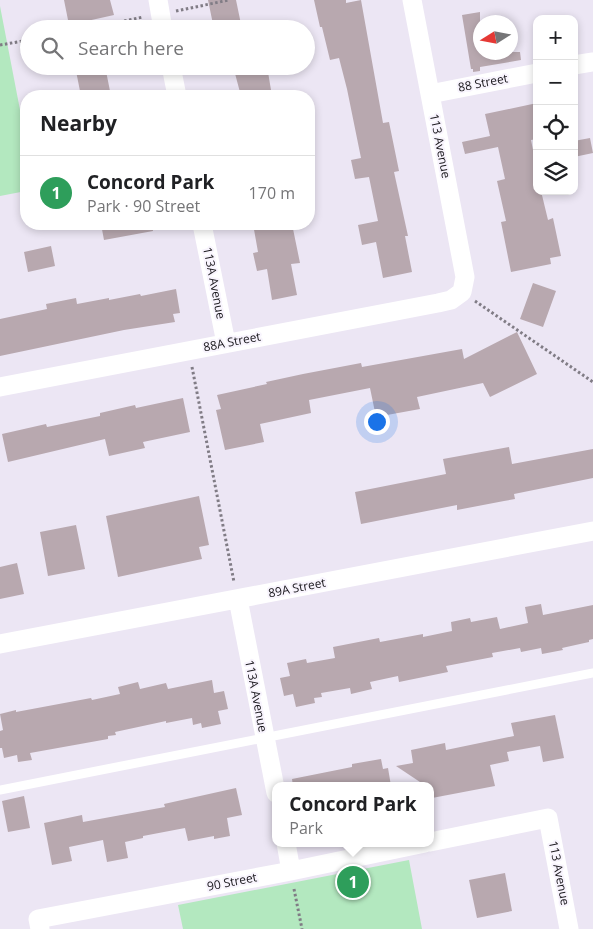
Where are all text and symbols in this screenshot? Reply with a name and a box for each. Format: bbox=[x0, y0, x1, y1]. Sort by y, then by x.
north arrow bbox=[473, 15, 518, 60]
map controls bbox=[533, 15, 578, 195]
button: + bbox=[533, 15, 578, 60]
search box bbox=[20, 20, 315, 75]
icon: search bbox=[38, 34, 66, 62]
text: Search here bbox=[78, 35, 184, 61]
button: − bbox=[533, 60, 578, 105]
street label: 88 Street bbox=[457, 69, 509, 96]
button: locate bbox=[533, 105, 578, 150]
text: Nearby bbox=[40, 109, 117, 137]
street label: 113 Avenue bbox=[426, 112, 455, 180]
button: layers bbox=[533, 150, 578, 195]
text: Concord Park bbox=[87, 169, 214, 195]
text: 1 bbox=[51, 182, 61, 204]
text: 170 m bbox=[249, 182, 295, 204]
text: Park · 90 Street bbox=[87, 195, 200, 217]
street label: 113A Avenue bbox=[199, 245, 230, 321]
street label: 88A Street bbox=[202, 328, 262, 355]
your location bbox=[364, 409, 390, 435]
street label: 89A Street bbox=[267, 574, 327, 601]
street label: 113A Avenue bbox=[241, 658, 272, 734]
popup bbox=[272, 782, 434, 847]
text: Concord Park bbox=[289, 791, 417, 817]
text: Park bbox=[289, 817, 323, 839]
street label: 113 Avenue bbox=[545, 839, 574, 907]
pin: 1 bbox=[337, 863, 369, 901]
street label: 90 Street bbox=[206, 868, 258, 895]

